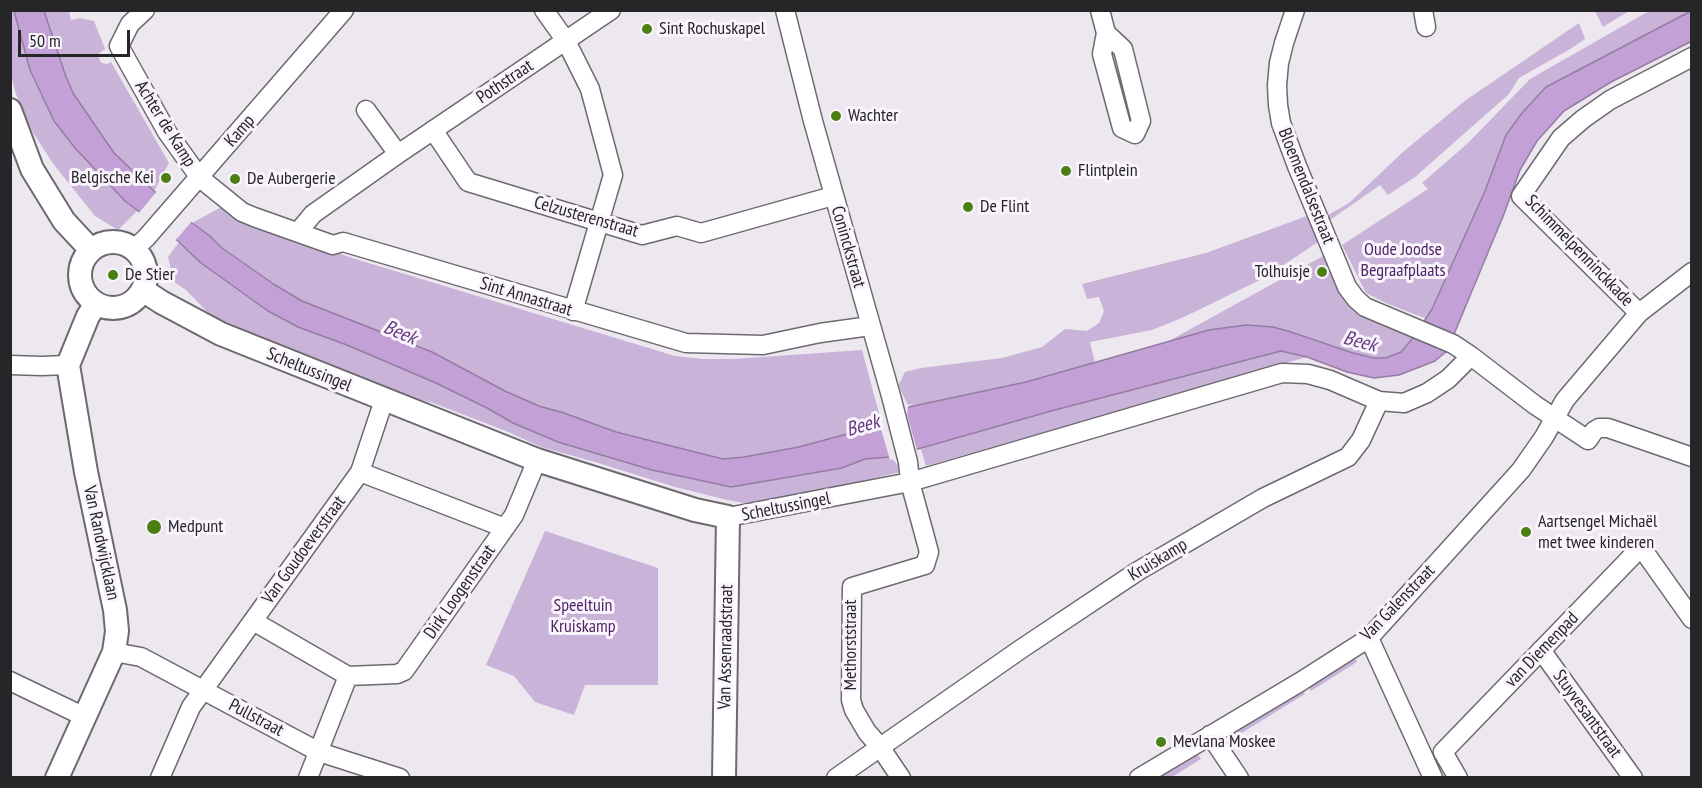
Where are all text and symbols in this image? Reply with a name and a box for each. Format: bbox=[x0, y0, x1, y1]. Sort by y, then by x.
scale bar bbox=[21, 18, 134, 56]
place label: Sint Rochuskapel bbox=[659, 18, 765, 40]
marker: Sint Rochuskapel bbox=[640, 22, 654, 36]
text: 50 m bbox=[29, 29, 61, 52]
street label: Pothstraat bbox=[473, 55, 537, 109]
street label: Achter de Kamp bbox=[130, 77, 200, 171]
place label: Wachter bbox=[848, 105, 898, 127]
marker: Wachter bbox=[829, 109, 843, 123]
street label: Kamp bbox=[220, 111, 260, 151]
street label: Bloemendalsestraat bbox=[1273, 125, 1339, 247]
place label: Flintplein bbox=[1078, 160, 1138, 182]
marker: Flintplein bbox=[1059, 164, 1073, 178]
place label: Belgische Kei bbox=[71, 167, 154, 189]
place label: De Aubergerie bbox=[247, 168, 336, 190]
marker: Belgische Kei bbox=[159, 171, 173, 185]
marker: De Aubergerie bbox=[228, 172, 242, 186]
street label: Schimmelpenninckkade bbox=[1520, 191, 1638, 311]
street label: Celzusterenstraat bbox=[531, 192, 641, 242]
place label: De Flint bbox=[980, 196, 1029, 218]
marker: De Flint bbox=[961, 200, 975, 214]
street label: Coninckstraat bbox=[826, 204, 870, 290]
park label: Oude Joodse Begraafplaats bbox=[1361, 239, 1445, 282]
place label: Tolhuisje bbox=[1255, 261, 1310, 283]
place label: De Stier bbox=[125, 264, 175, 286]
marker: Tolhuisje bbox=[1315, 265, 1329, 279]
marker: De Stier bbox=[106, 268, 120, 282]
street label: Sint Annastraat bbox=[477, 273, 575, 321]
water label: Beek bbox=[380, 315, 420, 351]
water label: Beek bbox=[1341, 326, 1379, 358]
street label: Scheltussingel bbox=[263, 343, 355, 397]
water label: Beek bbox=[844, 410, 882, 442]
street label: Van Randwijcklaan bbox=[78, 484, 124, 602]
street label: Scheltussingel bbox=[740, 488, 832, 526]
street label: Van Goudoeverstraat bbox=[258, 492, 350, 608]
place label: Aartsengel Michaël met twee kinderen bbox=[1538, 511, 1657, 554]
place label: Medpunt bbox=[168, 516, 223, 538]
marker: Medpunt bbox=[145, 518, 163, 536]
marker: Aartsengel Michaël met twee kinderen bbox=[1519, 525, 1533, 539]
street label: Kruiskamp bbox=[1125, 534, 1191, 586]
street label: Dirk Loogenstraat bbox=[420, 541, 500, 643]
street label: Van Galenstraat bbox=[1356, 560, 1440, 646]
street label: Van Assenraadstraat bbox=[714, 584, 738, 710]
park label: Speeltuin Kruiskamp bbox=[551, 595, 615, 638]
street label: Methorststraat bbox=[840, 600, 862, 690]
street label: van Diemenpad bbox=[1501, 608, 1583, 692]
street label: Stuyvesantstraat bbox=[1548, 666, 1626, 762]
street label: Pullstraat bbox=[225, 695, 287, 741]
place label: Mevlana Moskee bbox=[1173, 731, 1276, 753]
marker: Mevlana Moskee bbox=[1154, 735, 1168, 749]

